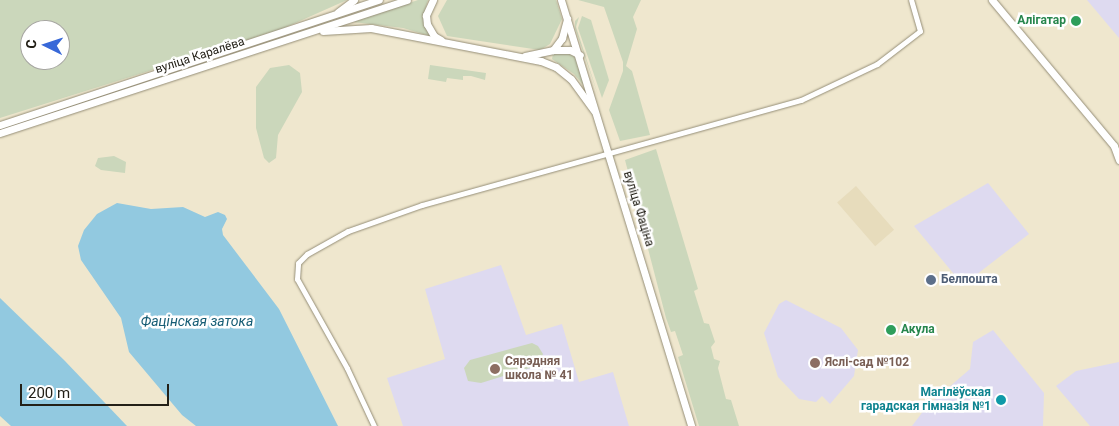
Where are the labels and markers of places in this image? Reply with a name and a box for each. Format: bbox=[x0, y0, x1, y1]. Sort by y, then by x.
place label: Алігатар bbox=[1017, 14, 1066, 28]
marker: Алігатар bbox=[1070, 15, 1082, 27]
place label: Белпошта bbox=[941, 273, 998, 287]
marker: Белпошта bbox=[925, 274, 937, 286]
place label: Акула bbox=[901, 323, 935, 337]
marker: Акула bbox=[885, 324, 897, 336]
place label: Сярэдняя школа № 41 bbox=[505, 355, 573, 383]
place label: Яслі-сад №102 bbox=[825, 356, 909, 370]
marker: Яслі-сад №102 bbox=[809, 357, 821, 369]
marker: Сярэдняя школа № 41 bbox=[489, 363, 501, 375]
place label: Магілёўская гарадская гімназія №1 bbox=[861, 386, 991, 414]
marker: Магілёўская гарадская гімназія №1 bbox=[995, 394, 1007, 406]

